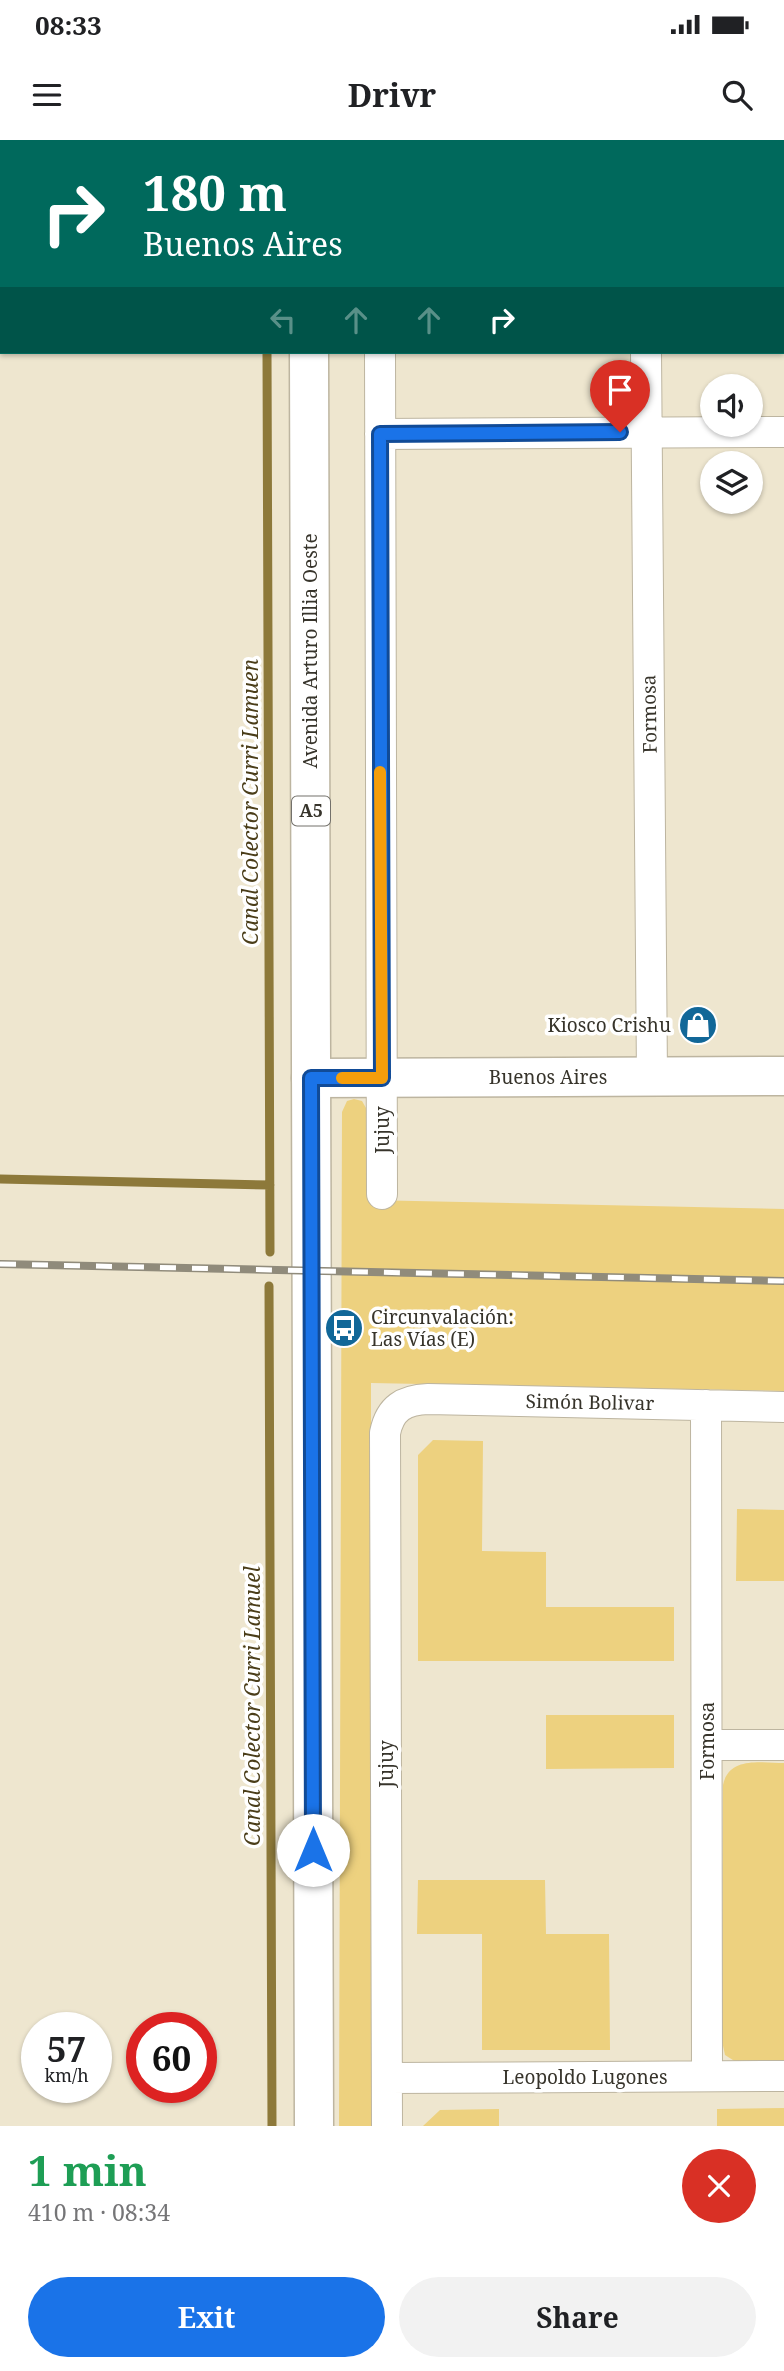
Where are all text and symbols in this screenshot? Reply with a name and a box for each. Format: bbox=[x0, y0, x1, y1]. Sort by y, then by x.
text: 08:33 bbox=[35, 7, 102, 43]
text: Drivr bbox=[348, 73, 436, 116]
icon: menu bbox=[28, 76, 66, 114]
icon: search bbox=[718, 76, 756, 114]
text: 180 m bbox=[143, 159, 287, 225]
icon: right bbox=[28, 168, 119, 259]
text: Buenos Aires bbox=[143, 222, 343, 265]
icon: left bbox=[264, 301, 302, 339]
icon: ahead bbox=[337, 301, 375, 339]
icon: ahead bbox=[410, 301, 448, 339]
icon: right bbox=[483, 301, 521, 339]
pin bbox=[590, 360, 650, 432]
icon: arrive bbox=[601, 371, 639, 409]
map controls bbox=[700, 374, 763, 514]
button: sound bbox=[700, 374, 763, 437]
button: layers bbox=[700, 451, 763, 514]
street label: Avenida Arturo Illia Oeste bbox=[297, 533, 323, 769]
water label: Canal Colector Curri Lamuen bbox=[236, 659, 264, 945]
street label: Formosa bbox=[635, 675, 663, 753]
road number: A5 bbox=[292, 796, 330, 826]
shop icon: Kiosco Crishu bbox=[677, 1004, 719, 1046]
place label: Kiosco Crishu bbox=[547, 1012, 671, 1038]
street label: Buenos Aires bbox=[489, 1064, 607, 1090]
street label: Jujuy bbox=[369, 1106, 395, 1155]
place label: Circunvalación: Las Vías (E) bbox=[371, 1304, 514, 1352]
bus stop icon: Circunvalación: Las Vías (E) bbox=[323, 1307, 365, 1349]
street label: Simón Bolivar bbox=[526, 1388, 655, 1416]
water label: Canal Colector Curri Lamuel bbox=[238, 1566, 266, 1846]
street label: Formosa bbox=[694, 1702, 720, 1780]
street label: Jujuy bbox=[373, 1740, 399, 1789]
position arrow bbox=[276, 1813, 350, 1887]
speed limit sign: 60 bbox=[126, 2012, 217, 2103]
text: 57 bbox=[47, 2025, 86, 2072]
text: km/h bbox=[44, 2063, 89, 2087]
street label: Leopoldo Lugones bbox=[502, 2064, 668, 2090]
text: 1 min bbox=[28, 2141, 147, 2198]
button: close bbox=[682, 2149, 756, 2223]
text: 410 m · 08:34 bbox=[28, 2196, 170, 2228]
button: Exit bbox=[28, 2277, 385, 2357]
button: Share bbox=[399, 2277, 756, 2357]

